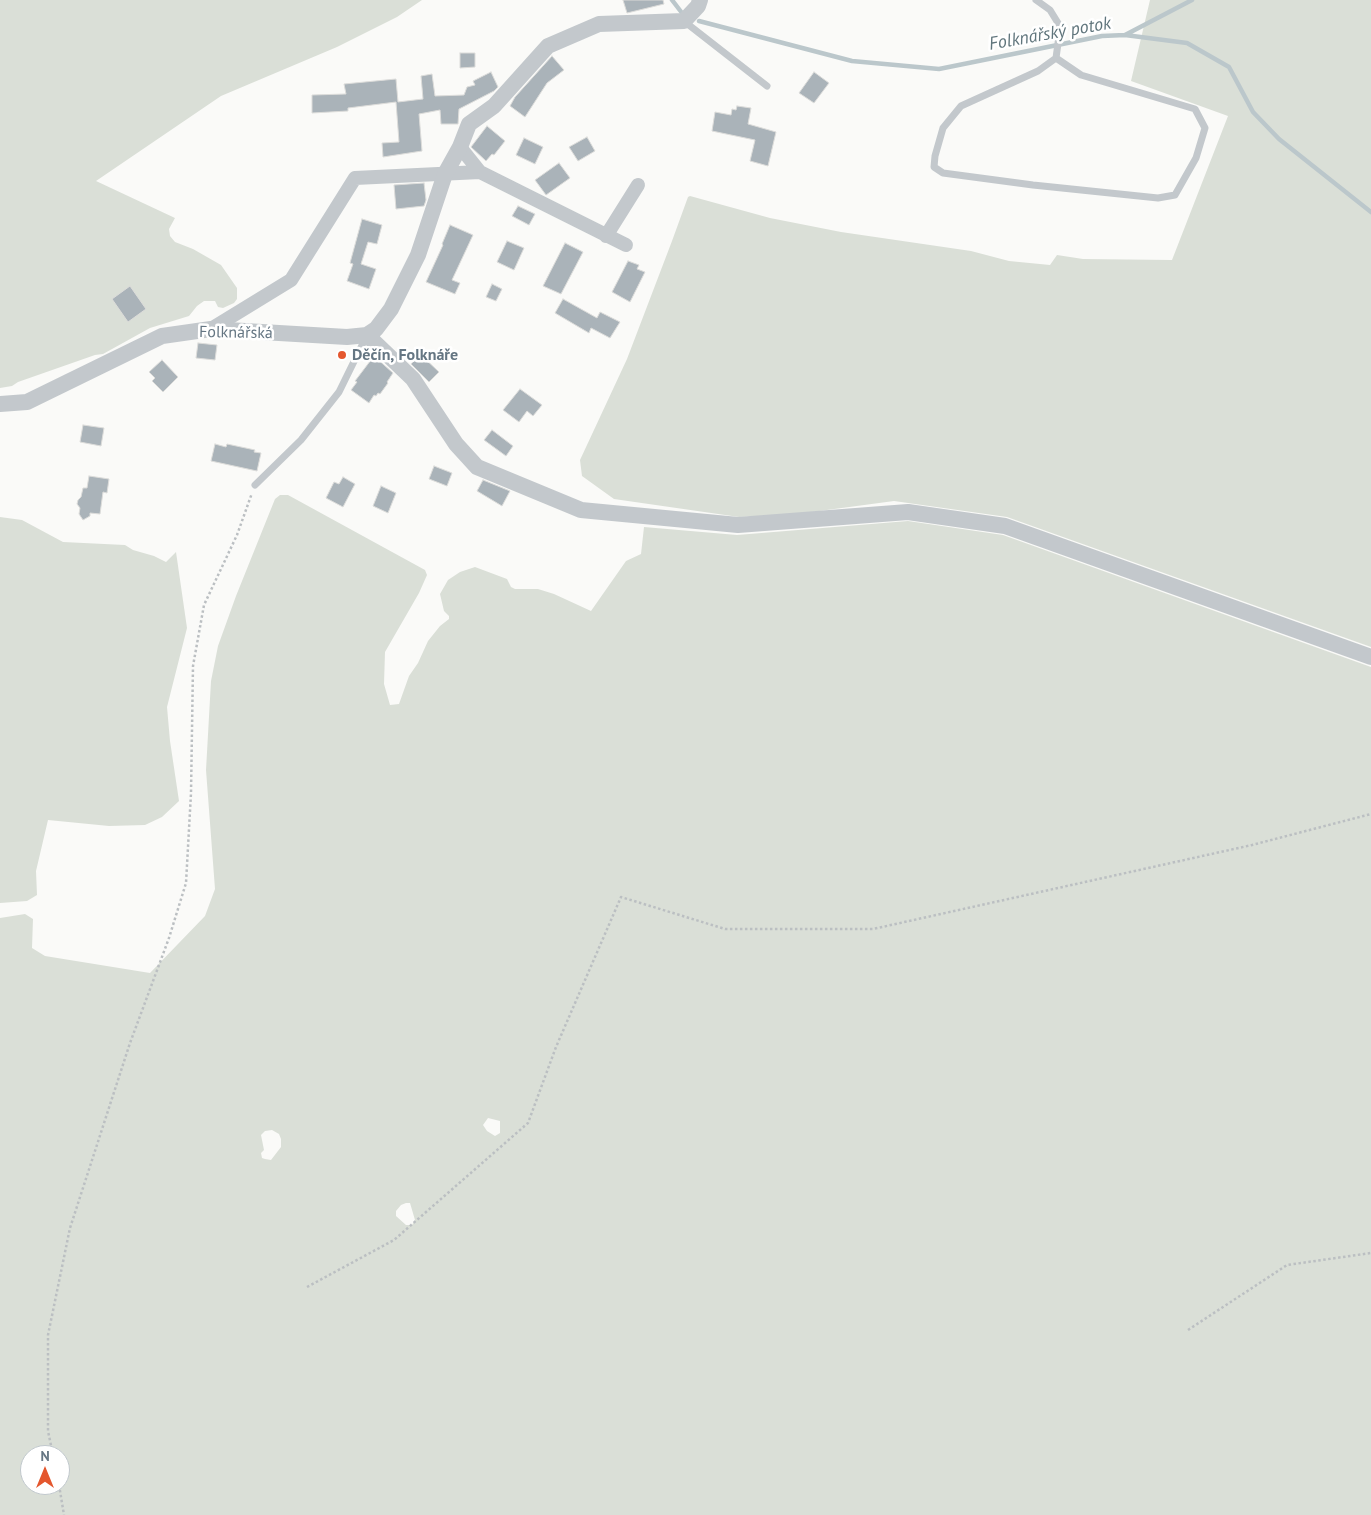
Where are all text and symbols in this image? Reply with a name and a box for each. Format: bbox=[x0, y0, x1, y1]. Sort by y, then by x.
water label: Folknářský potok bbox=[987, 13, 1113, 55]
street label: Folknářská bbox=[199, 323, 273, 343]
place label: Děčín, Folknáře bbox=[352, 345, 458, 365]
marker: Děčín, Folknáře bbox=[336, 349, 348, 361]
north arrow bbox=[20, 1445, 70, 1495]
text: N bbox=[40, 1447, 50, 1465]

